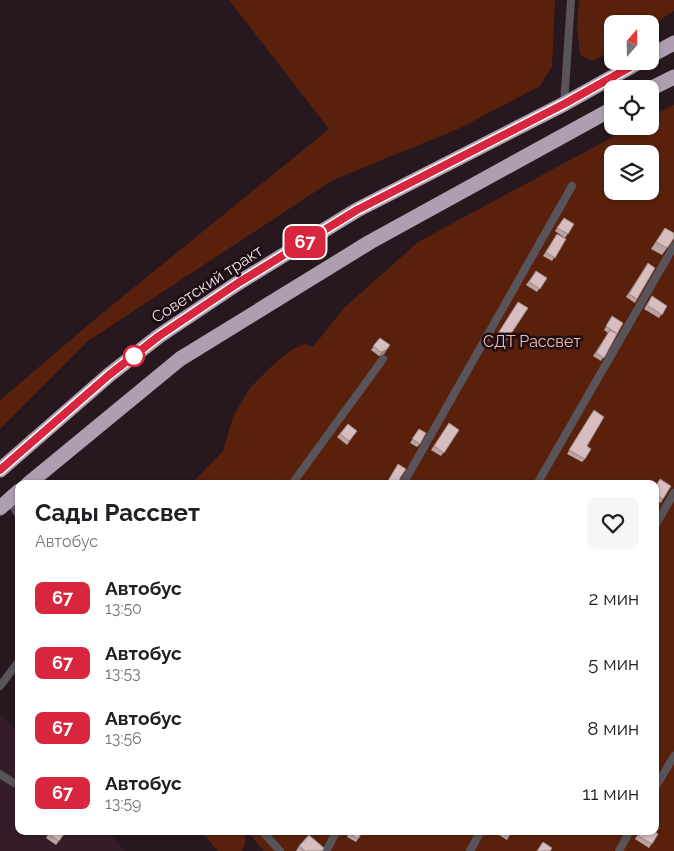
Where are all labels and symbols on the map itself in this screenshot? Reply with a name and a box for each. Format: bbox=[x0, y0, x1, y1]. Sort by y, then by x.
north arrow bbox=[604, 15, 659, 70]
line badge: 67 bbox=[282, 226, 328, 258]
street label: Советский тракт bbox=[148, 241, 266, 327]
park label: СДТ Рассвет bbox=[483, 332, 581, 351]
unlabelled marker bbox=[123, 345, 145, 367]

